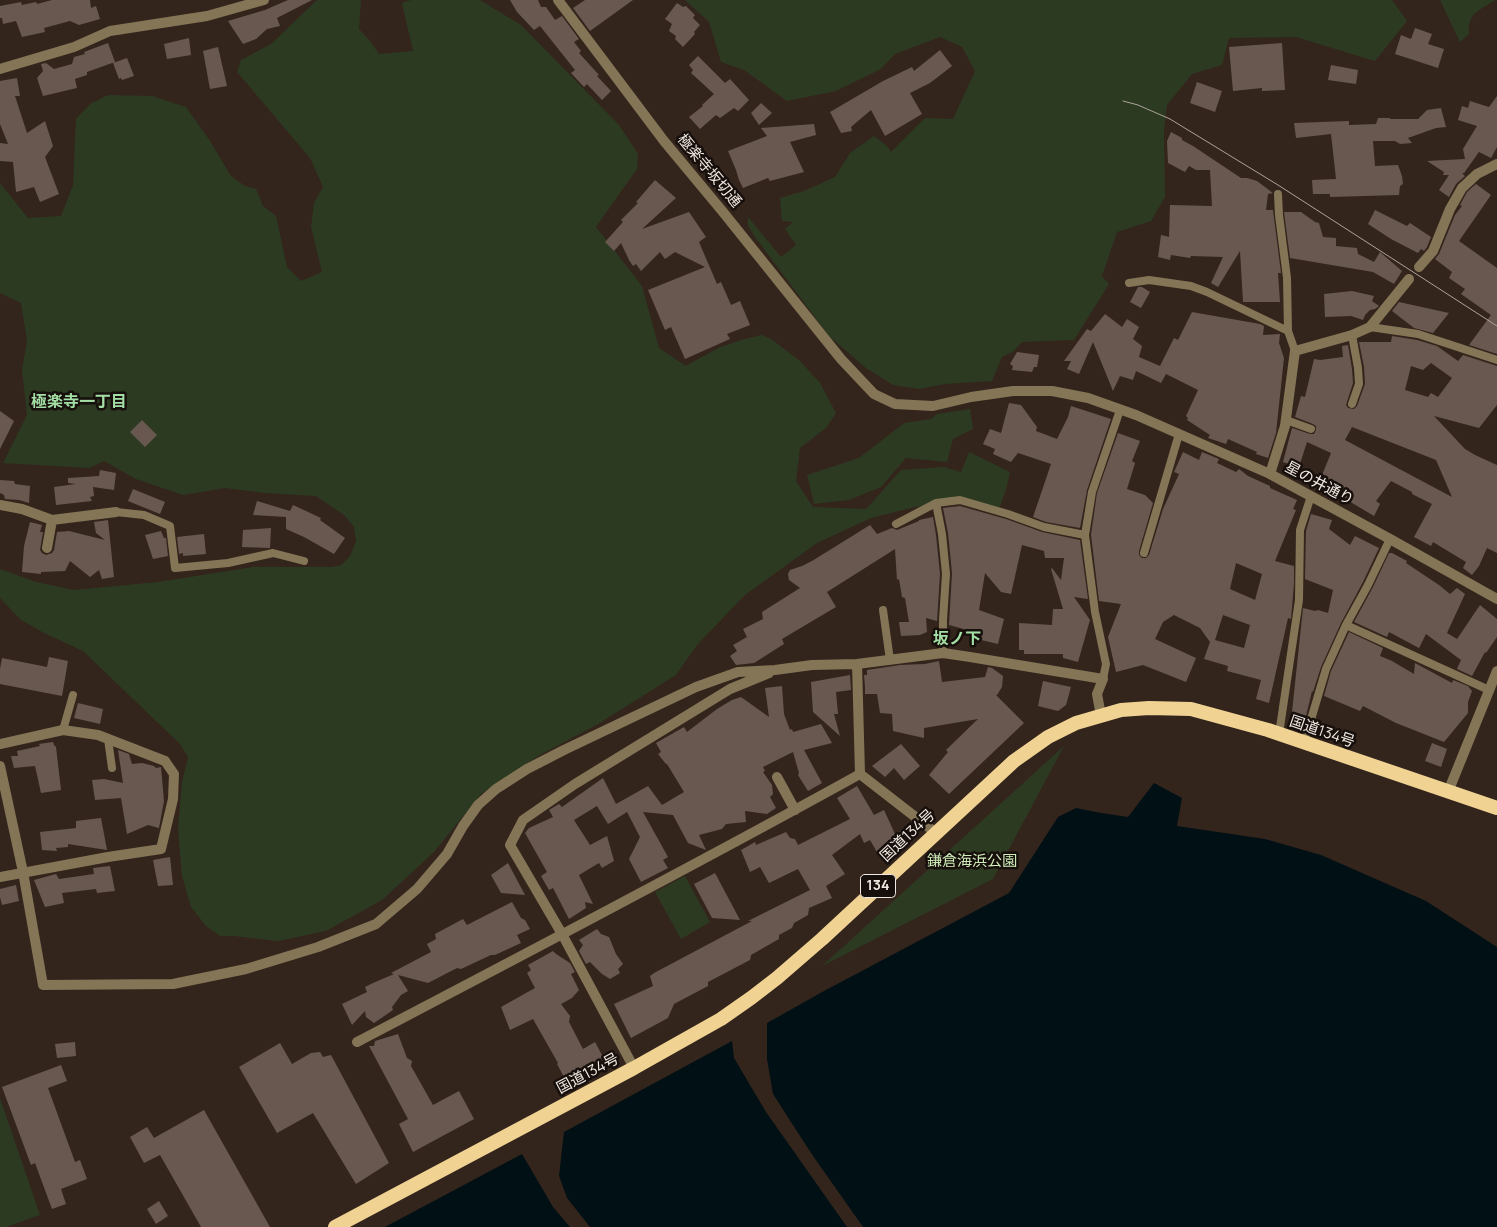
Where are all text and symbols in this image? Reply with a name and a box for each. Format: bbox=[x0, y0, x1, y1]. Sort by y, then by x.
street label: 極楽寺坂切通 bbox=[673, 131, 745, 211]
district label: 極楽寺一丁目 bbox=[31, 393, 127, 413]
street label: 星の井通り bbox=[1282, 458, 1356, 510]
district label: 坂ノ下 bbox=[933, 630, 981, 650]
street label: 国道134号 bbox=[1287, 712, 1357, 752]
street label: 国道134号 bbox=[877, 806, 939, 866]
park label: 鎌倉海浜公園 bbox=[927, 853, 1017, 871]
road number: 134 bbox=[860, 874, 896, 898]
street label: 国道134号 bbox=[554, 1050, 622, 1098]

